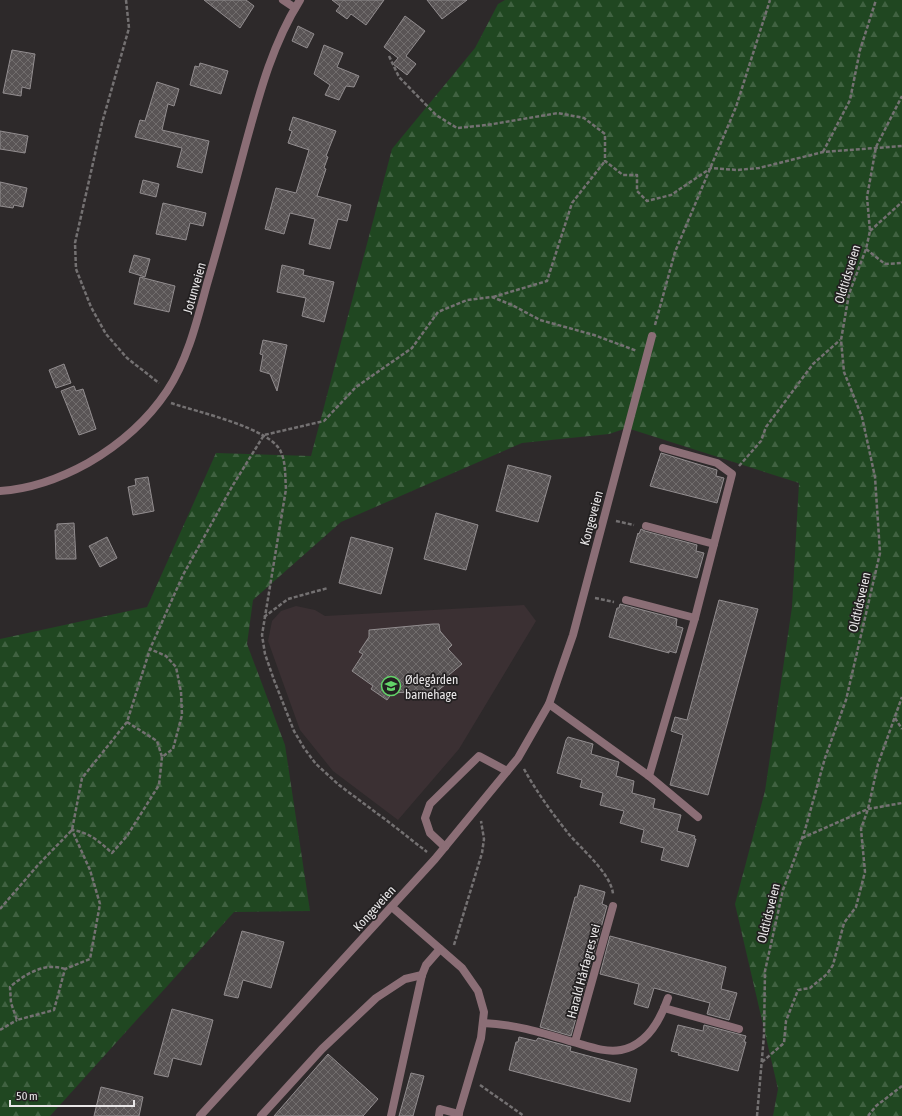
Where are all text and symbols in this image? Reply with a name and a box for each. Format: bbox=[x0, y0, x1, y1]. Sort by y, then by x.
street label: Oldtidsveien bbox=[831, 243, 864, 305]
street label: Jotunveien bbox=[180, 261, 209, 316]
street label: Kongeveien bbox=[577, 489, 606, 547]
street label: Oldtidsveien bbox=[845, 571, 874, 633]
place label: Ødegården barnehage bbox=[405, 672, 458, 702]
school or university icon: Ødegården barnehage bbox=[380, 675, 402, 697]
street label: Oldtidsveien bbox=[754, 882, 783, 944]
street label: Kongeveien bbox=[350, 883, 399, 934]
street label: Harald Hårfagres vei bbox=[564, 922, 603, 1020]
scale bar bbox=[10, 1082, 134, 1108]
text: 50 m bbox=[16, 1089, 38, 1103]

